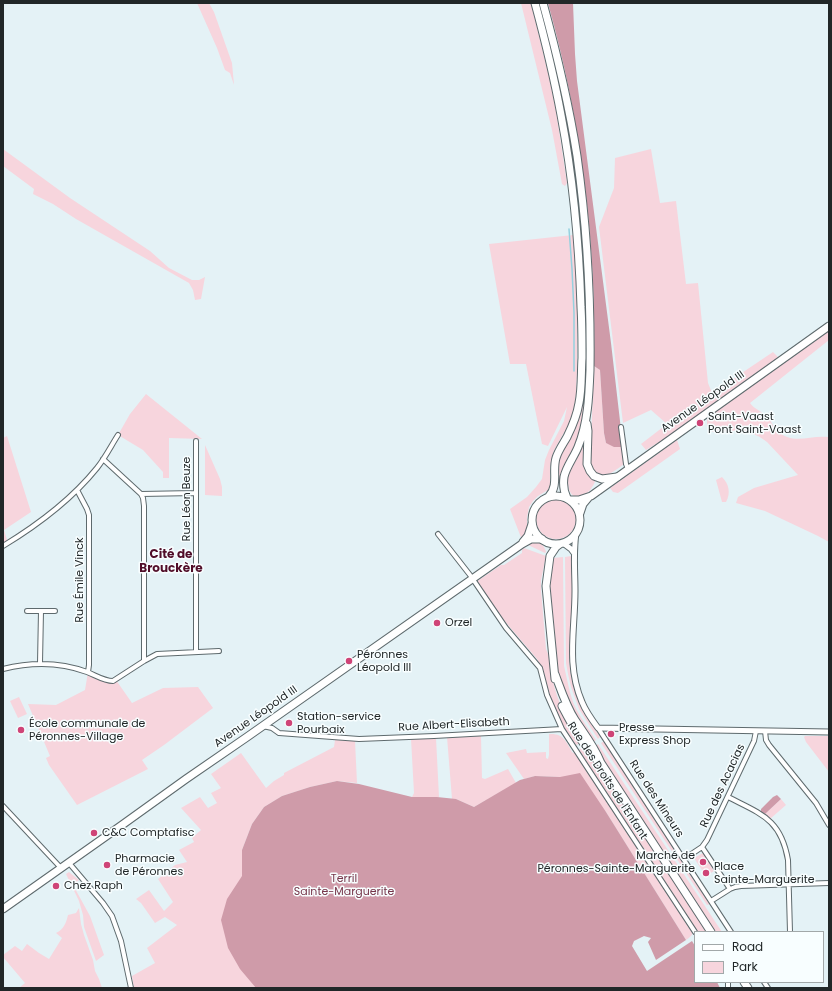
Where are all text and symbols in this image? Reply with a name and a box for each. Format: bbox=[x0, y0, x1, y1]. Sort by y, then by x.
street label: Avenue Léopold III bbox=[659, 368, 747, 436]
place label: Saint-Vaast Pont Saint-Vaast bbox=[708, 410, 801, 436]
marker: Saint-Vaast Pont Saint-Vaast bbox=[695, 418, 705, 428]
street label: Rue Léon Beuze bbox=[180, 457, 194, 541]
street label: Rue Émile Vinck bbox=[73, 537, 87, 623]
district label: Cité de Brouckère bbox=[139, 548, 203, 576]
place label: Orzel bbox=[445, 616, 472, 630]
marker: Orzel bbox=[432, 618, 442, 628]
place label: Péronnes Léopold III bbox=[357, 648, 411, 674]
marker: Péronnes Léopold III bbox=[344, 656, 354, 666]
street label: Avenue Léopold III bbox=[212, 683, 300, 751]
place label: Station-service Pourbaix bbox=[297, 710, 381, 736]
street label: Rue Albert-Elisabeth bbox=[398, 715, 510, 735]
place label: École communale de Péronnes-Village bbox=[29, 717, 145, 743]
marker: Station-service Pourbaix bbox=[284, 718, 294, 728]
street label: Rue des Droits de l'Enfant bbox=[564, 720, 650, 842]
place label: Presse Express Shop bbox=[619, 721, 691, 747]
marker: École communale de Péronnes-Village bbox=[16, 725, 26, 735]
marker: Presse Express Shop bbox=[606, 729, 616, 739]
street label: Rue des Acacias bbox=[698, 742, 748, 830]
street label: Rue des Mineurs bbox=[626, 758, 686, 840]
place label: C&C Comptafisc bbox=[102, 826, 195, 840]
marker: C&C Comptafisc bbox=[89, 828, 99, 838]
place label: Marché de Péronnes-Sainte-Marguerite bbox=[538, 849, 695, 875]
place label: Pharmacie de Péronnes bbox=[115, 852, 183, 878]
marker: Marché de Péronnes-Sainte-Marguerite bbox=[698, 857, 708, 867]
marker: Pharmacie de Péronnes bbox=[102, 860, 112, 870]
place label: Place Sainte-Marguerite bbox=[714, 860, 814, 886]
marker: Place Sainte-Marguerite bbox=[701, 868, 711, 878]
park label: Terril Sainte-Marguerite bbox=[294, 872, 394, 898]
place label: Chez Raph bbox=[64, 879, 123, 893]
marker: Chez Raph bbox=[51, 881, 61, 891]
legend bbox=[694, 931, 824, 983]
text: Road bbox=[732, 938, 763, 955]
text: Park bbox=[732, 958, 758, 975]

